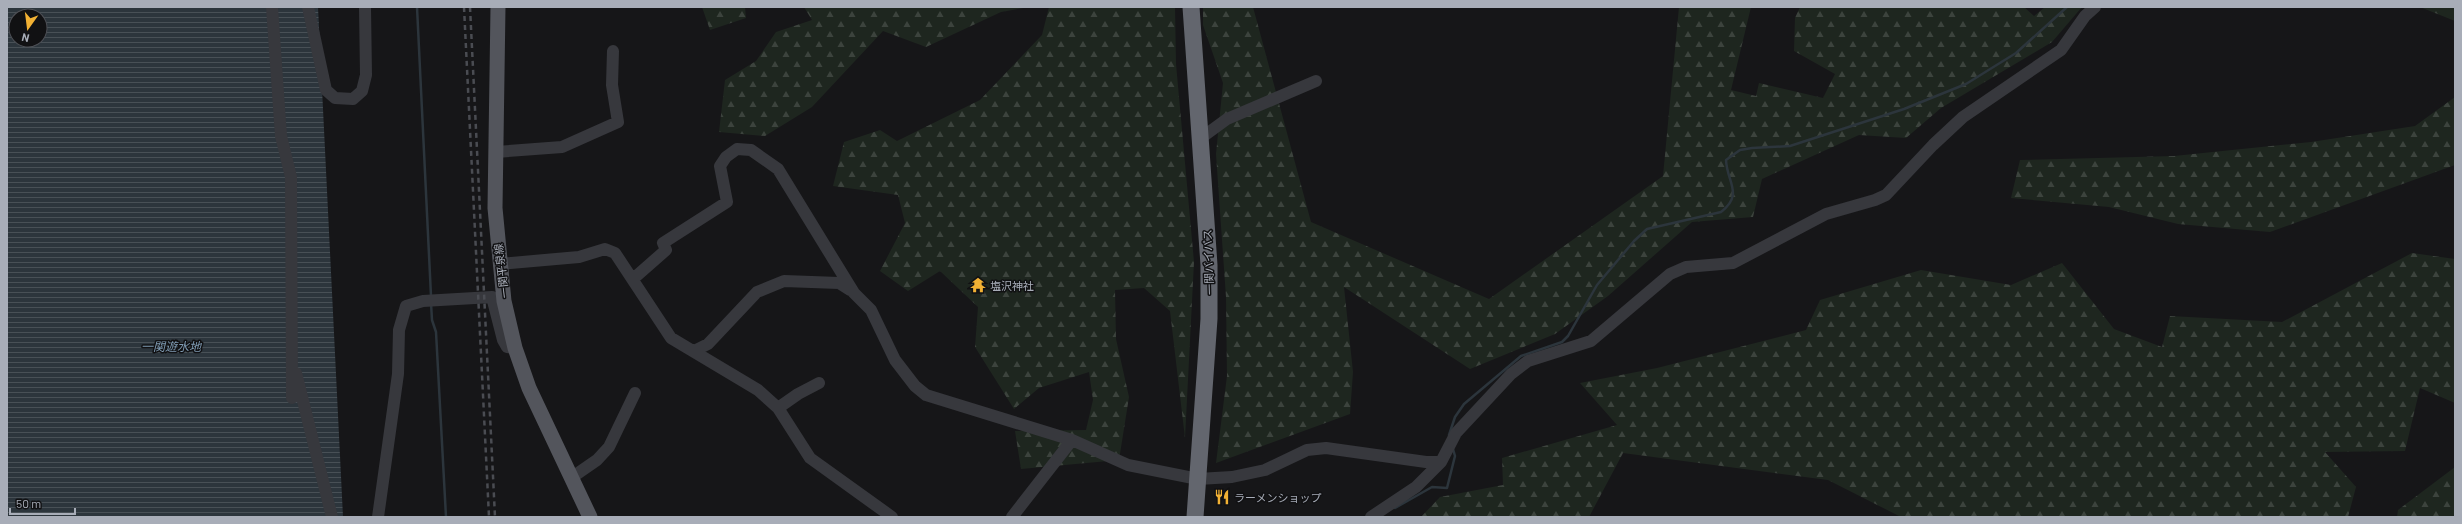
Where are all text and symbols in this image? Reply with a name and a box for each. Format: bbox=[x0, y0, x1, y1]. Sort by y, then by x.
north arrow bbox=[8, 8, 48, 48]
text: N bbox=[20, 31, 31, 45]
street label: 一関バイパス bbox=[1200, 229, 1216, 295]
street label: 一関平泉線 bbox=[491, 243, 511, 299]
temple icon: 塩沢神社 bbox=[969, 276, 987, 294]
place label: 塩沢神社 bbox=[990, 279, 1034, 292]
water label: 一関遊水地 bbox=[141, 339, 203, 353]
restaurant icon: ラーメンショップ bbox=[1213, 488, 1231, 506]
scale bar bbox=[10, 490, 75, 516]
place label: ラーメンショップ bbox=[1234, 491, 1322, 504]
text: 50 m bbox=[16, 496, 41, 510]

